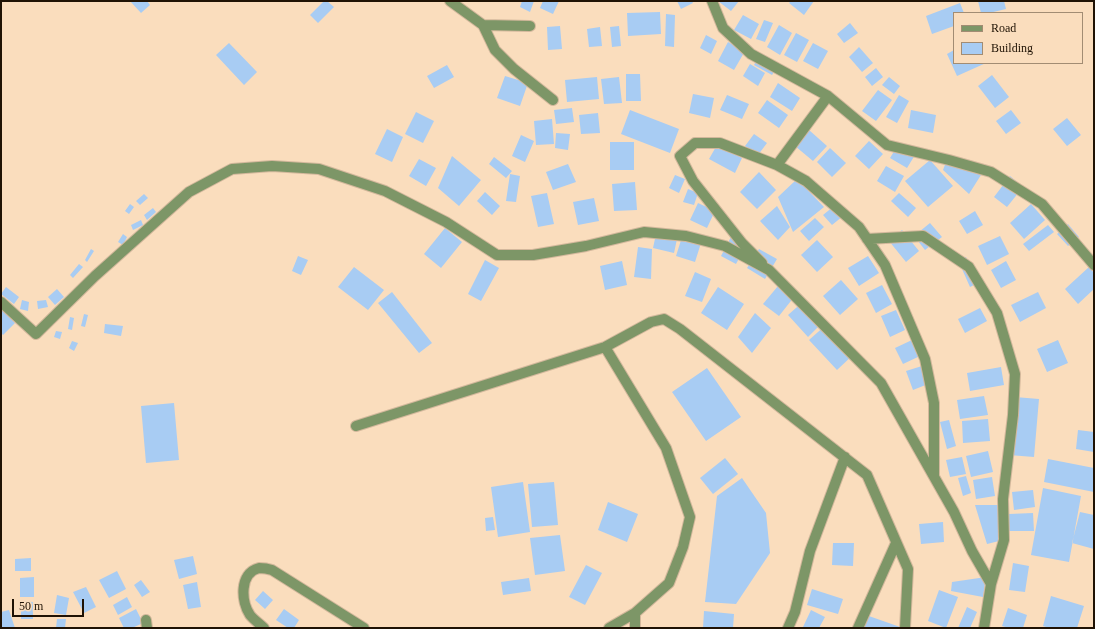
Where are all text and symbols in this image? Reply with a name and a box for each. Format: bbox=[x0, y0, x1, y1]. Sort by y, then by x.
legend bbox=[953, 12, 1083, 64]
text: Road bbox=[991, 21, 1016, 35]
text: Building bbox=[991, 41, 1033, 55]
scale bar bbox=[14, 591, 86, 617]
text: 50 m bbox=[19, 599, 43, 613]

